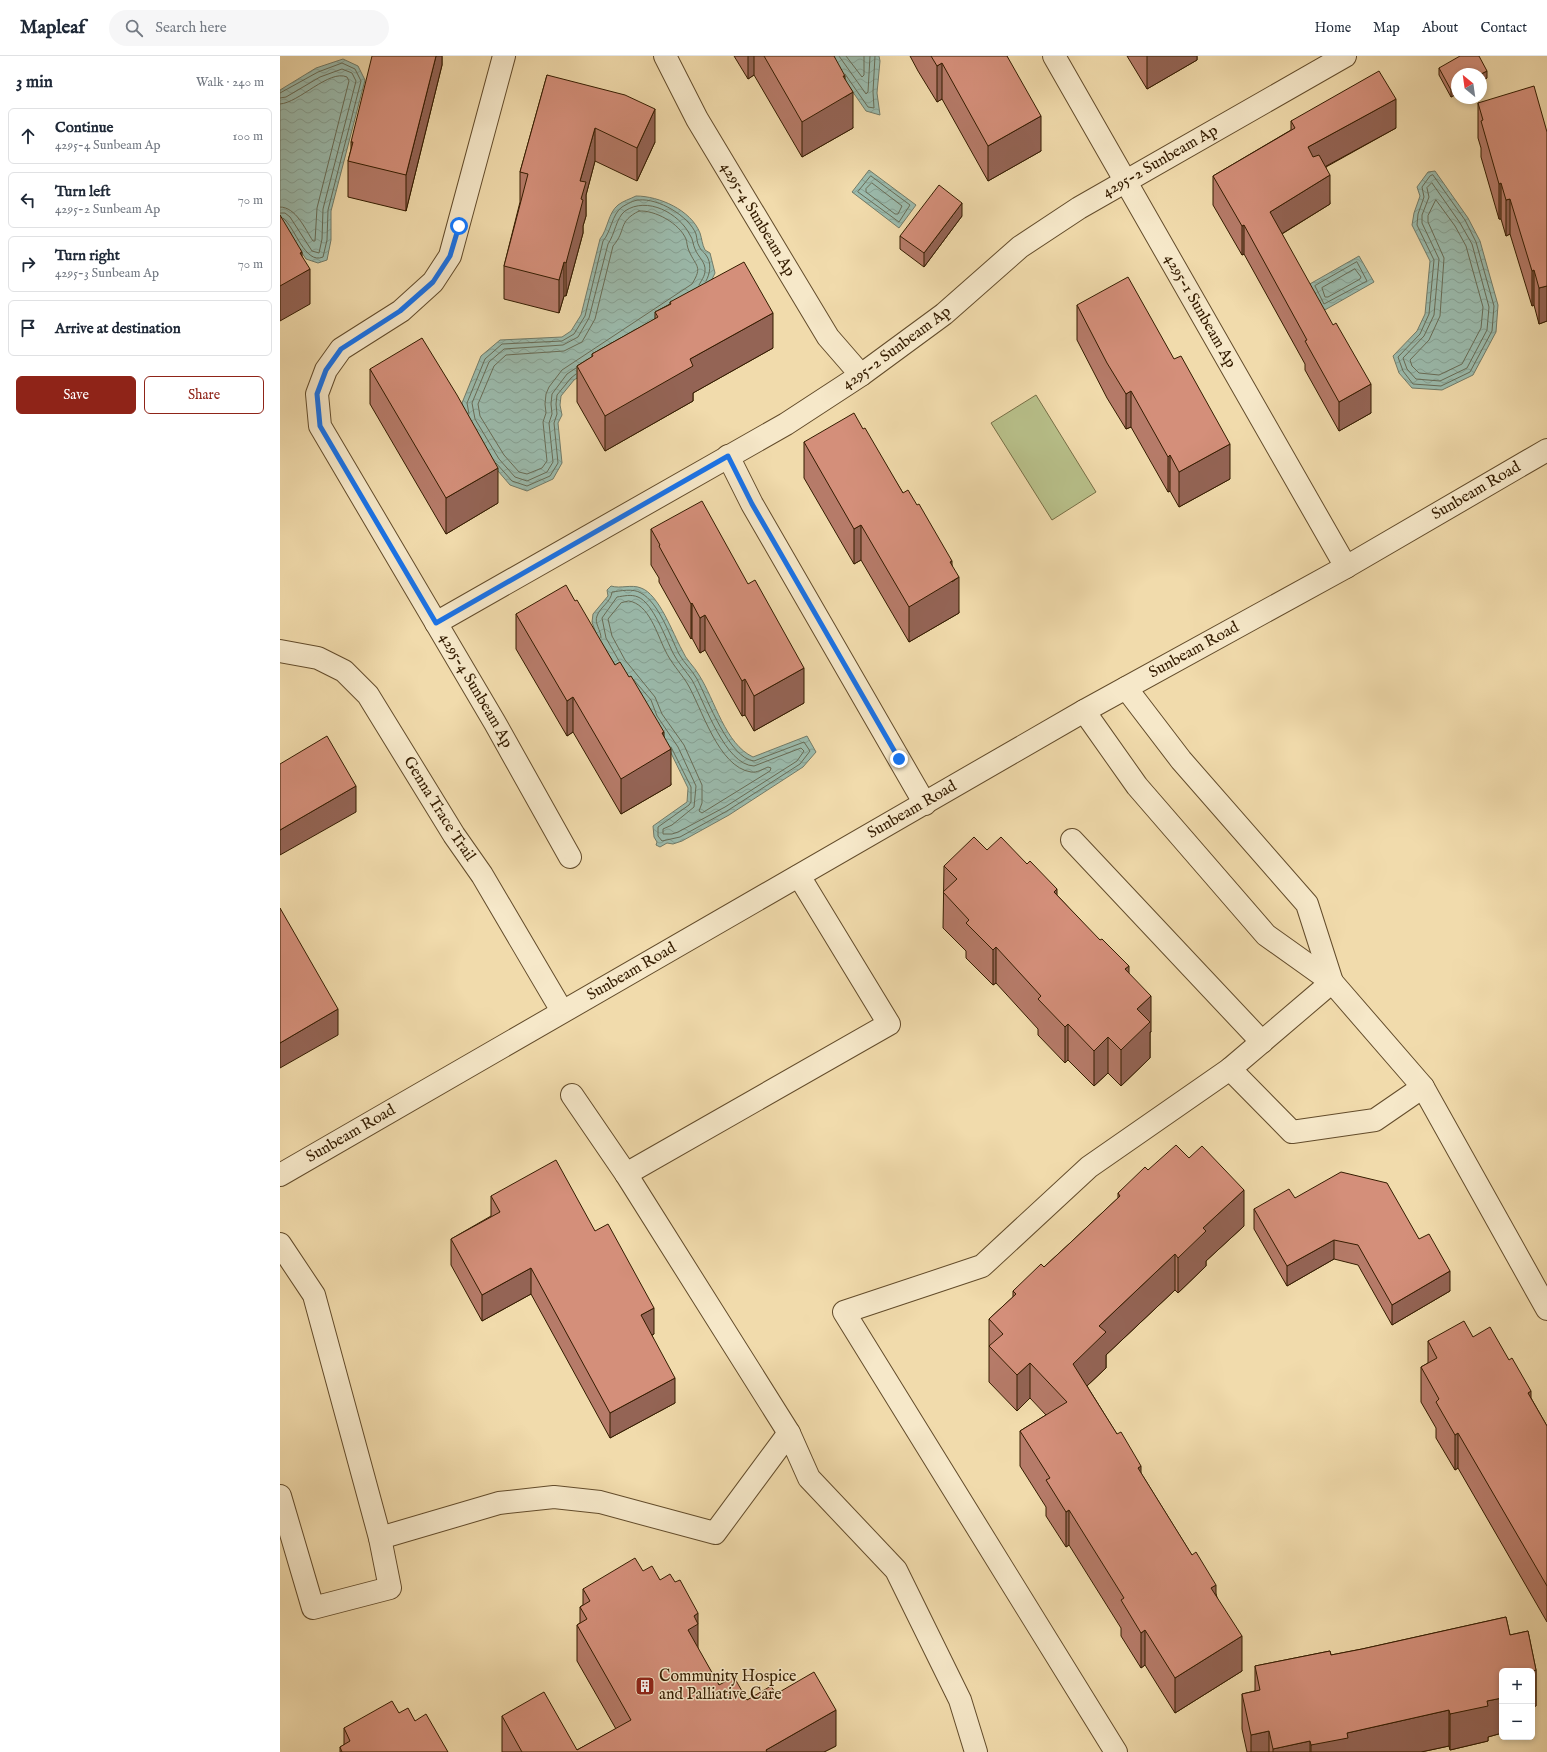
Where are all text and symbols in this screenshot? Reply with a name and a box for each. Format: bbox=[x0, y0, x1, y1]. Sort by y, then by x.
search box bbox=[109, 10, 389, 46]
text: Mapleaf bbox=[20, 16, 85, 40]
icon: search bbox=[123, 17, 145, 39]
text: Search here bbox=[155, 18, 227, 37]
text: Home bbox=[1315, 19, 1351, 37]
text: Map bbox=[1373, 19, 1400, 37]
text: About bbox=[1422, 19, 1458, 37]
text: Contact bbox=[1480, 19, 1527, 37]
north arrow bbox=[1451, 68, 1487, 104]
text: 3 min bbox=[16, 72, 53, 93]
text: Walk · 240 m bbox=[196, 74, 264, 91]
text: Continue bbox=[55, 118, 113, 137]
street label: 4295-2 Sunbeam Ap bbox=[1099, 120, 1222, 202]
icon: ahead bbox=[17, 125, 39, 147]
text: 100 m bbox=[233, 128, 263, 145]
text: 4295-4 Sunbeam Ap bbox=[55, 137, 161, 154]
street label: 4295-4 Sunbeam Ap bbox=[715, 159, 800, 281]
text: Turn left bbox=[55, 182, 111, 201]
icon: left bbox=[17, 189, 39, 211]
text: 70 m bbox=[238, 192, 263, 209]
text: 4295-2 Sunbeam Ap bbox=[55, 201, 160, 218]
route start bbox=[450, 217, 468, 235]
text: Turn right bbox=[55, 246, 120, 265]
street label: 4295-1 Sunbeam Ap bbox=[1159, 251, 1241, 372]
icon: right bbox=[17, 253, 39, 275]
text: 70 m bbox=[238, 256, 263, 273]
text: 4295-3 Sunbeam Ap bbox=[55, 265, 159, 282]
street label: 4295-2 Sunbeam Ap bbox=[839, 302, 956, 394]
icon: arrive bbox=[17, 317, 39, 339]
text: Arrive at destination bbox=[55, 319, 181, 338]
button: Save bbox=[16, 376, 136, 414]
button: Share bbox=[144, 376, 264, 414]
street label: Sunbeam Road bbox=[1428, 457, 1525, 525]
street label: Sunbeam Road bbox=[1146, 617, 1243, 683]
street label: 4295-4 Sunbeam Ap bbox=[434, 629, 517, 752]
route end bbox=[890, 750, 908, 768]
street label: Genna Trace Trail bbox=[398, 753, 480, 866]
street label: Sunbeam Road bbox=[864, 776, 961, 844]
street label: Sunbeam Road bbox=[583, 938, 680, 1006]
street label: Sunbeam Road bbox=[303, 1100, 400, 1168]
place label: Community Hospice and Palliative Care bbox=[659, 1667, 796, 1705]
map controls bbox=[1499, 1668, 1535, 1740]
button: + bbox=[1499, 1668, 1535, 1704]
building icon: Community Hospice and Palliative Care bbox=[634, 1675, 656, 1697]
button: − bbox=[1499, 1704, 1535, 1740]

